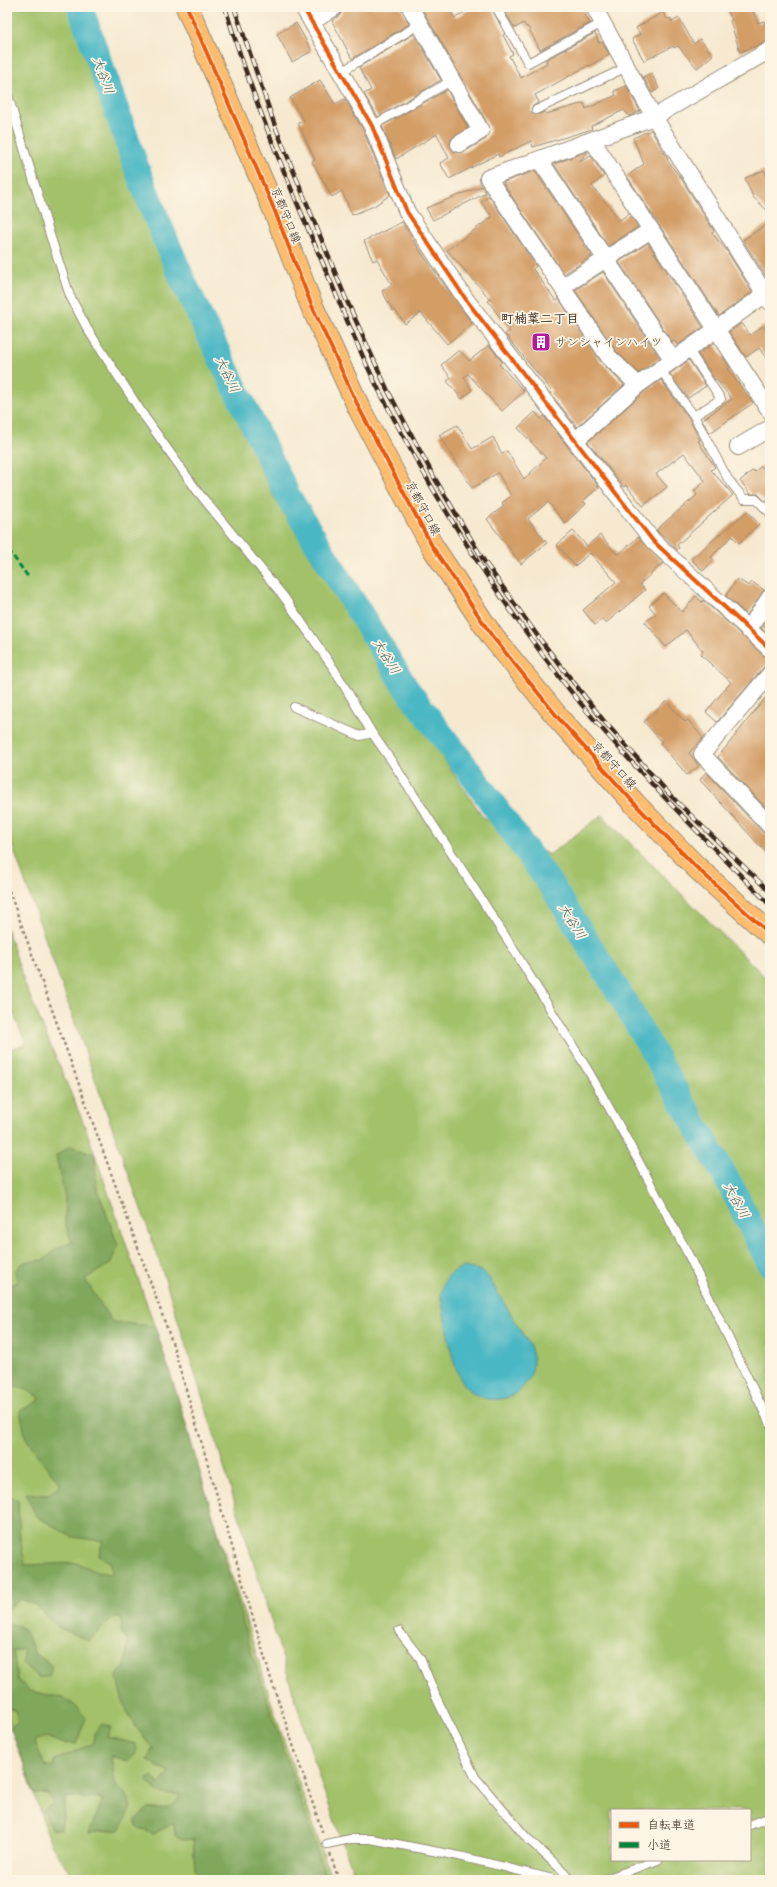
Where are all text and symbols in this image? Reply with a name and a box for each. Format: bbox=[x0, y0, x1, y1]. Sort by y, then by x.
water label: 大谷川 bbox=[89, 54, 117, 96]
street label: 京都守口線 bbox=[267, 185, 304, 246]
district label: 町楠葉二丁目 bbox=[501, 311, 579, 327]
building icon: サンシャインハイツ bbox=[530, 331, 552, 353]
place label: サンシャインハイツ bbox=[555, 335, 663, 350]
water label: 大谷川 bbox=[211, 353, 243, 395]
street label: 京都守口線 bbox=[402, 478, 443, 538]
water label: 大谷川 bbox=[369, 636, 403, 677]
street label: 京都守口線 bbox=[588, 738, 639, 793]
water label: 大谷川 bbox=[555, 901, 589, 942]
water label: 大谷川 bbox=[720, 1179, 752, 1221]
legend bbox=[611, 1809, 751, 1861]
text: 自転車道 bbox=[647, 1818, 695, 1833]
text: 小道 bbox=[647, 1838, 671, 1853]

